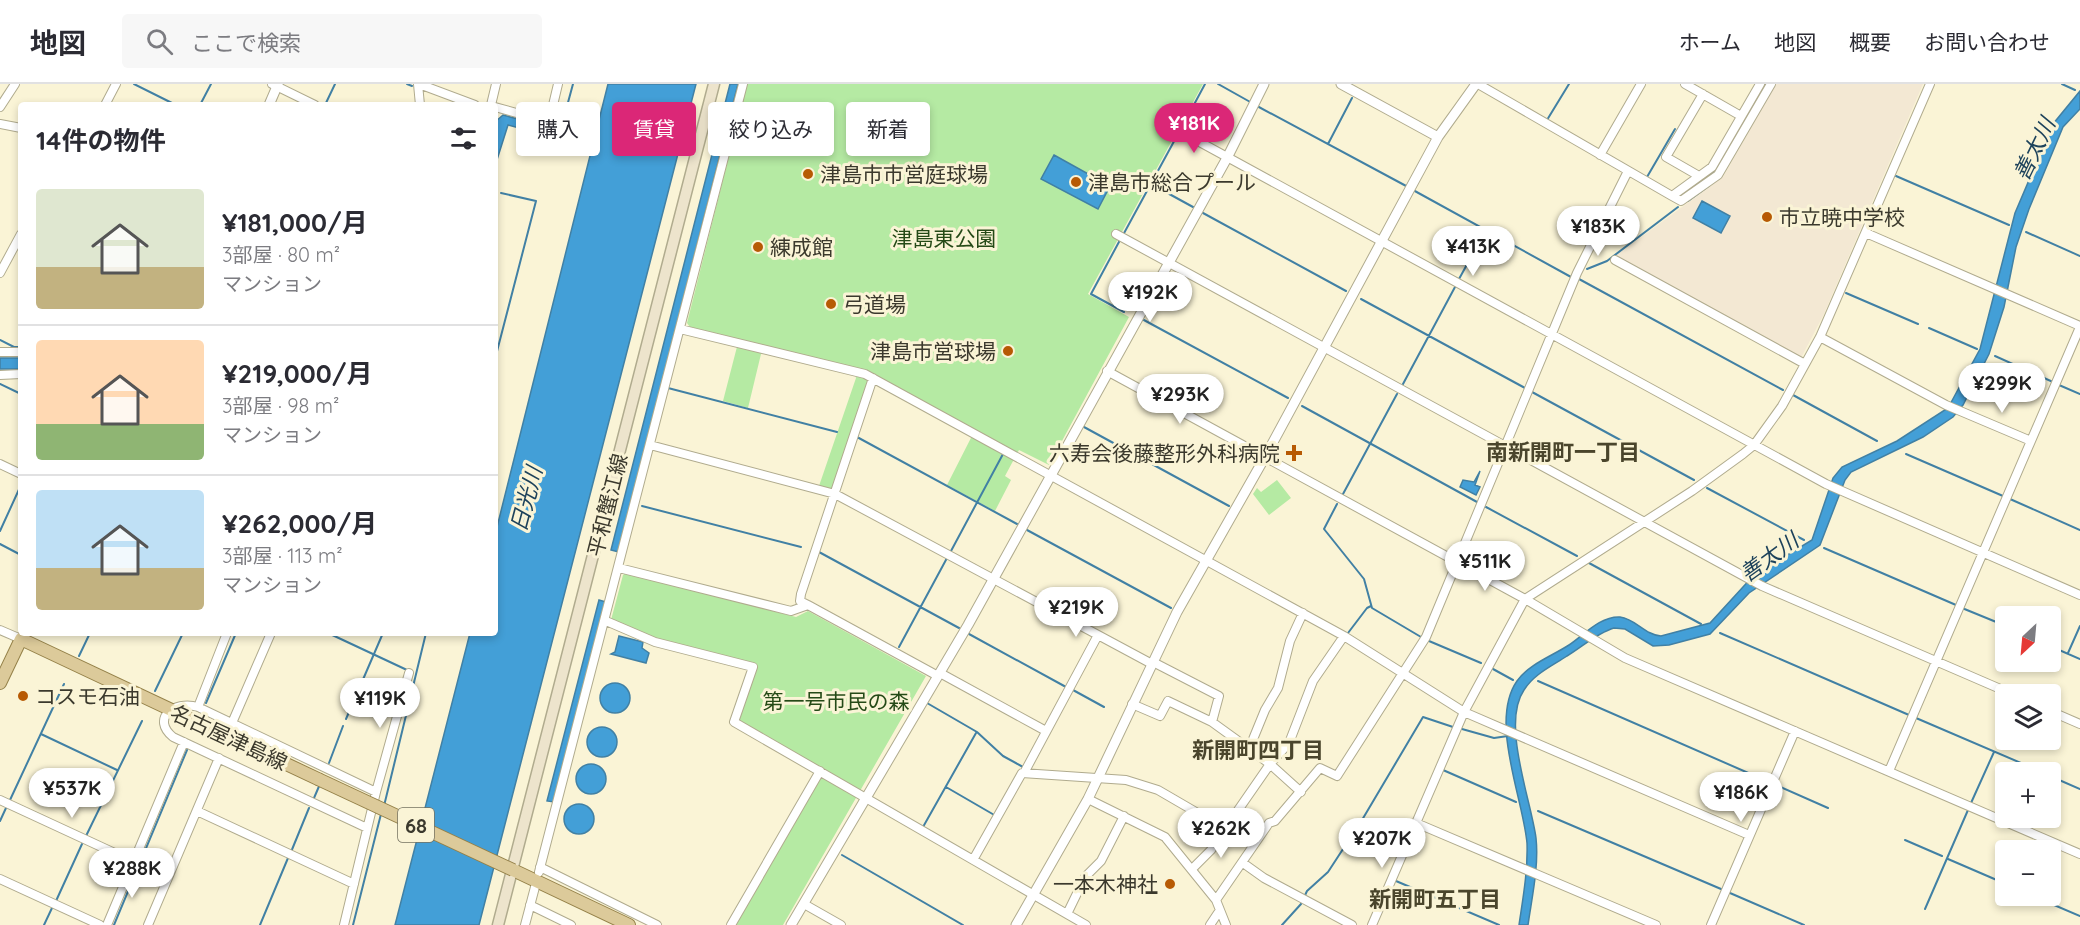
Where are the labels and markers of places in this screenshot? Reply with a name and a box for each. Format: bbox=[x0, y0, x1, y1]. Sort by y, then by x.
pin: ¥181K bbox=[1152, 103, 1236, 154]
place label: 津島市市営庭球場 bbox=[820, 161, 988, 187]
marker: 津島市市営庭球場 bbox=[801, 167, 815, 181]
place label: 津島市総合プール bbox=[1088, 169, 1256, 195]
marker: 津島市総合プール bbox=[1069, 175, 1083, 189]
place label: 市立暁中学校 bbox=[1779, 204, 1905, 230]
pin: ¥183K bbox=[1556, 206, 1640, 257]
marker: 市立暁中学校 bbox=[1760, 210, 1774, 224]
pin: ¥413K bbox=[1431, 226, 1515, 277]
place label: 練成館 bbox=[770, 234, 833, 260]
marker: 練成館 bbox=[751, 240, 765, 254]
pin: ¥192K bbox=[1108, 272, 1192, 323]
place label: 弓道場 bbox=[843, 291, 906, 317]
marker: 弓道場 bbox=[824, 297, 838, 311]
place label: 津島市営球場 bbox=[870, 338, 996, 364]
marker: 津島市営球場 bbox=[1001, 344, 1015, 358]
pin: ¥299K bbox=[1960, 363, 2044, 414]
pin: ¥293K bbox=[1138, 374, 1222, 425]
place label: 六寿会後藤整形外科病院 bbox=[1049, 440, 1280, 466]
marker: 六寿会後藤整形外科病院 bbox=[1285, 444, 1303, 462]
pin: ¥511K bbox=[1443, 541, 1527, 592]
pin: ¥219K bbox=[1034, 587, 1118, 638]
pin: ¥119K bbox=[338, 678, 422, 729]
place label: コスモ石油 bbox=[35, 683, 140, 709]
marker: コスモ石油 bbox=[16, 689, 30, 703]
pin: ¥537K bbox=[30, 768, 114, 819]
pin: ¥186K bbox=[1699, 772, 1783, 823]
pin: ¥262K bbox=[1179, 808, 1263, 859]
pin: ¥207K bbox=[1340, 818, 1424, 869]
pin: ¥288K bbox=[90, 848, 174, 899]
place label: 一本木神社 bbox=[1053, 871, 1158, 897]
marker: 一本木神社 bbox=[1163, 877, 1177, 891]

